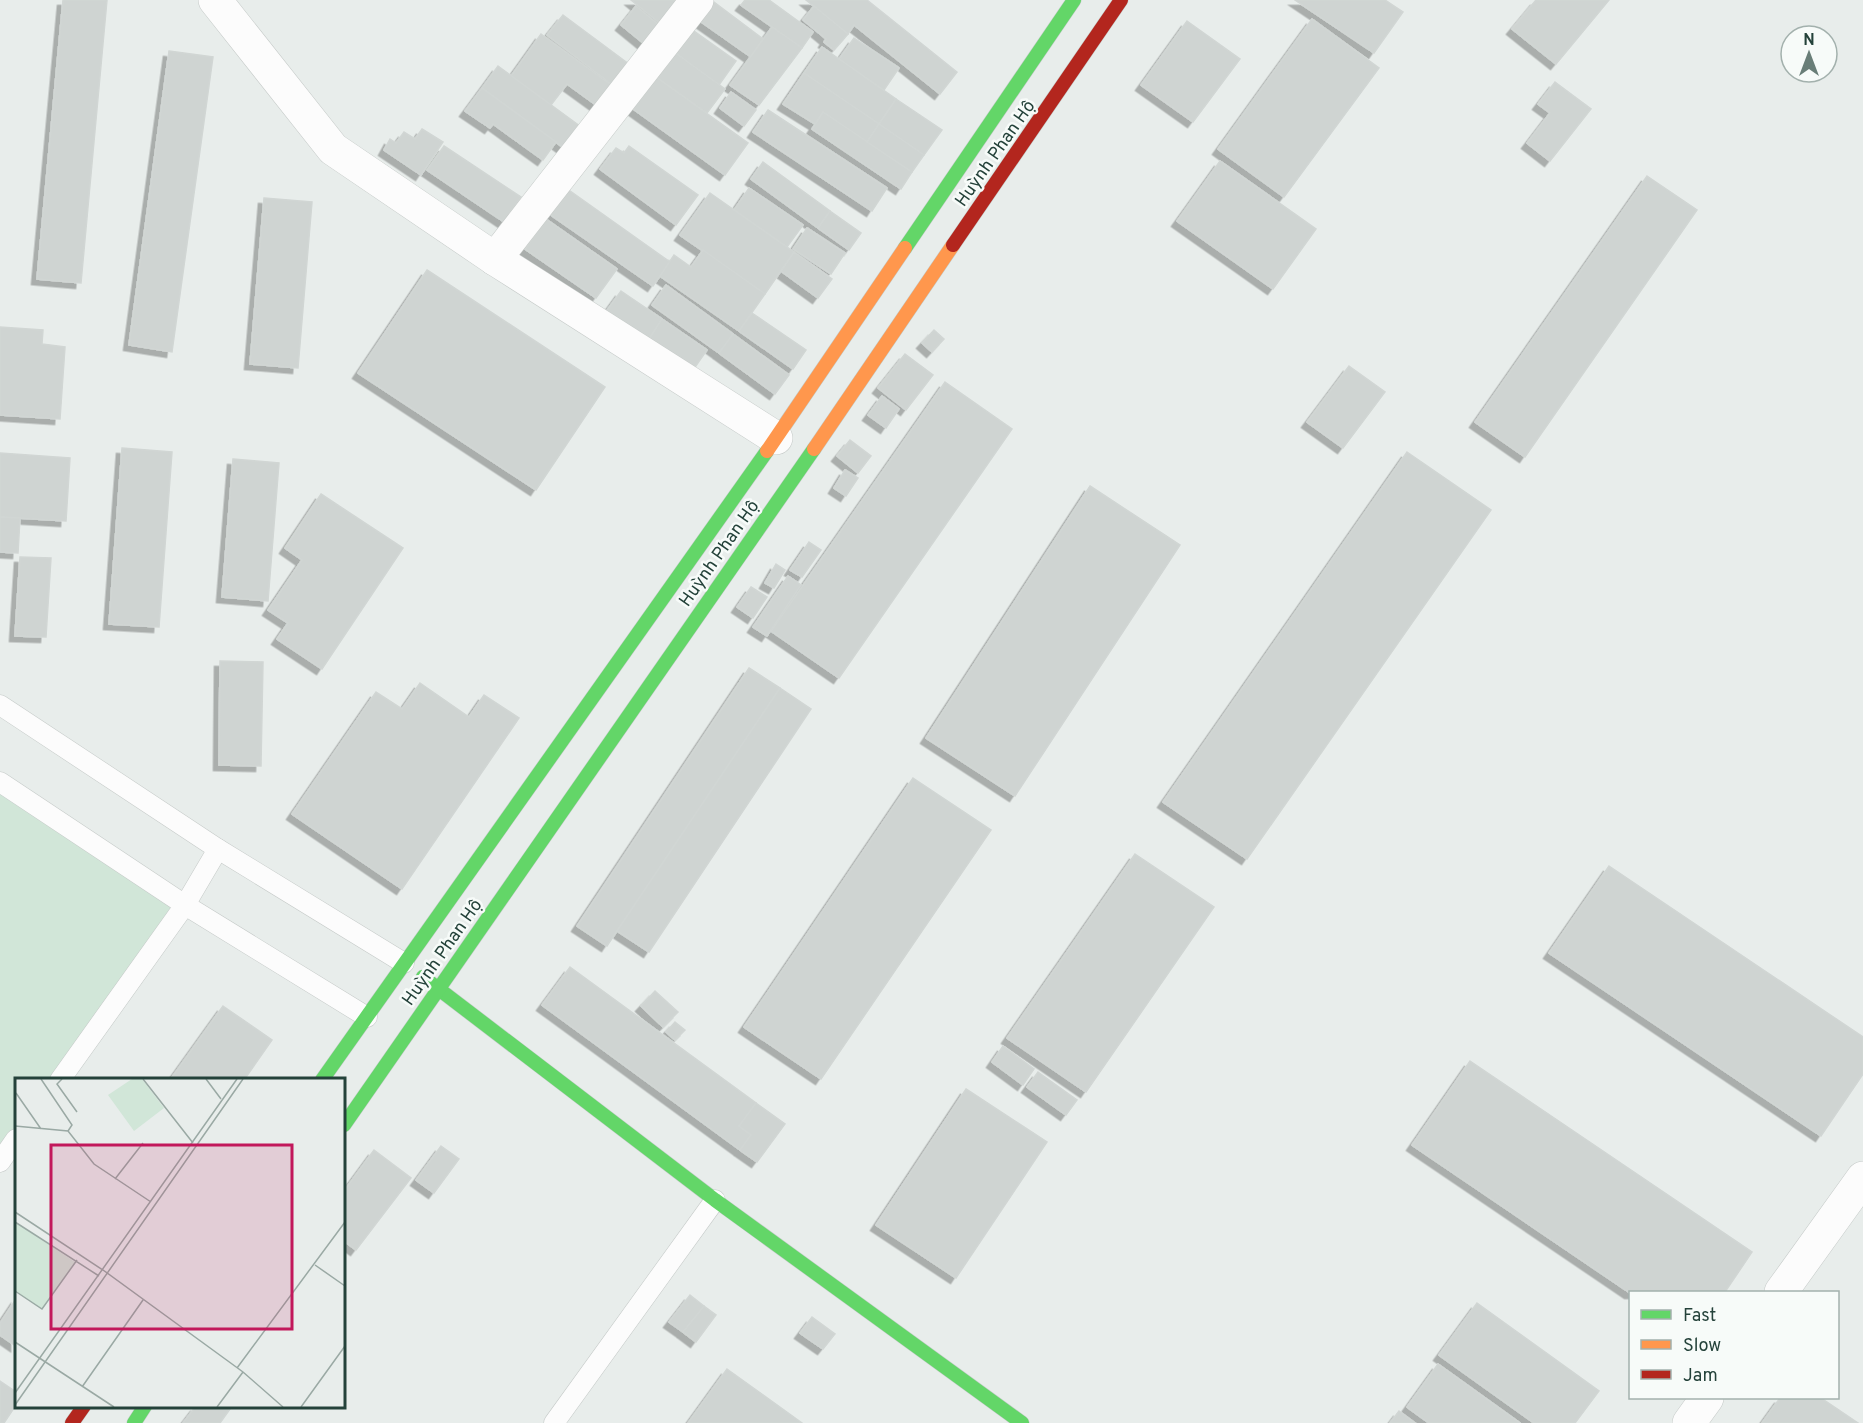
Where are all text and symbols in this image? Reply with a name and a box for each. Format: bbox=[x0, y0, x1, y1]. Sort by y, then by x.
north arrow bbox=[1779, 24, 1839, 84]
text: N bbox=[1803, 31, 1815, 51]
street label: Huỳnh Phan Hộ bbox=[951, 96, 1041, 212]
street label: Huỳnh Phan Hộ bbox=[675, 496, 765, 612]
street label: Huỳnh Phan Hộ bbox=[398, 895, 488, 1011]
inset map bbox=[15, 1078, 345, 1408]
legend bbox=[1629, 1291, 1839, 1399]
text: Fast bbox=[1683, 1305, 1716, 1328]
text: Slow bbox=[1683, 1335, 1721, 1358]
text: Jam bbox=[1683, 1365, 1718, 1388]

